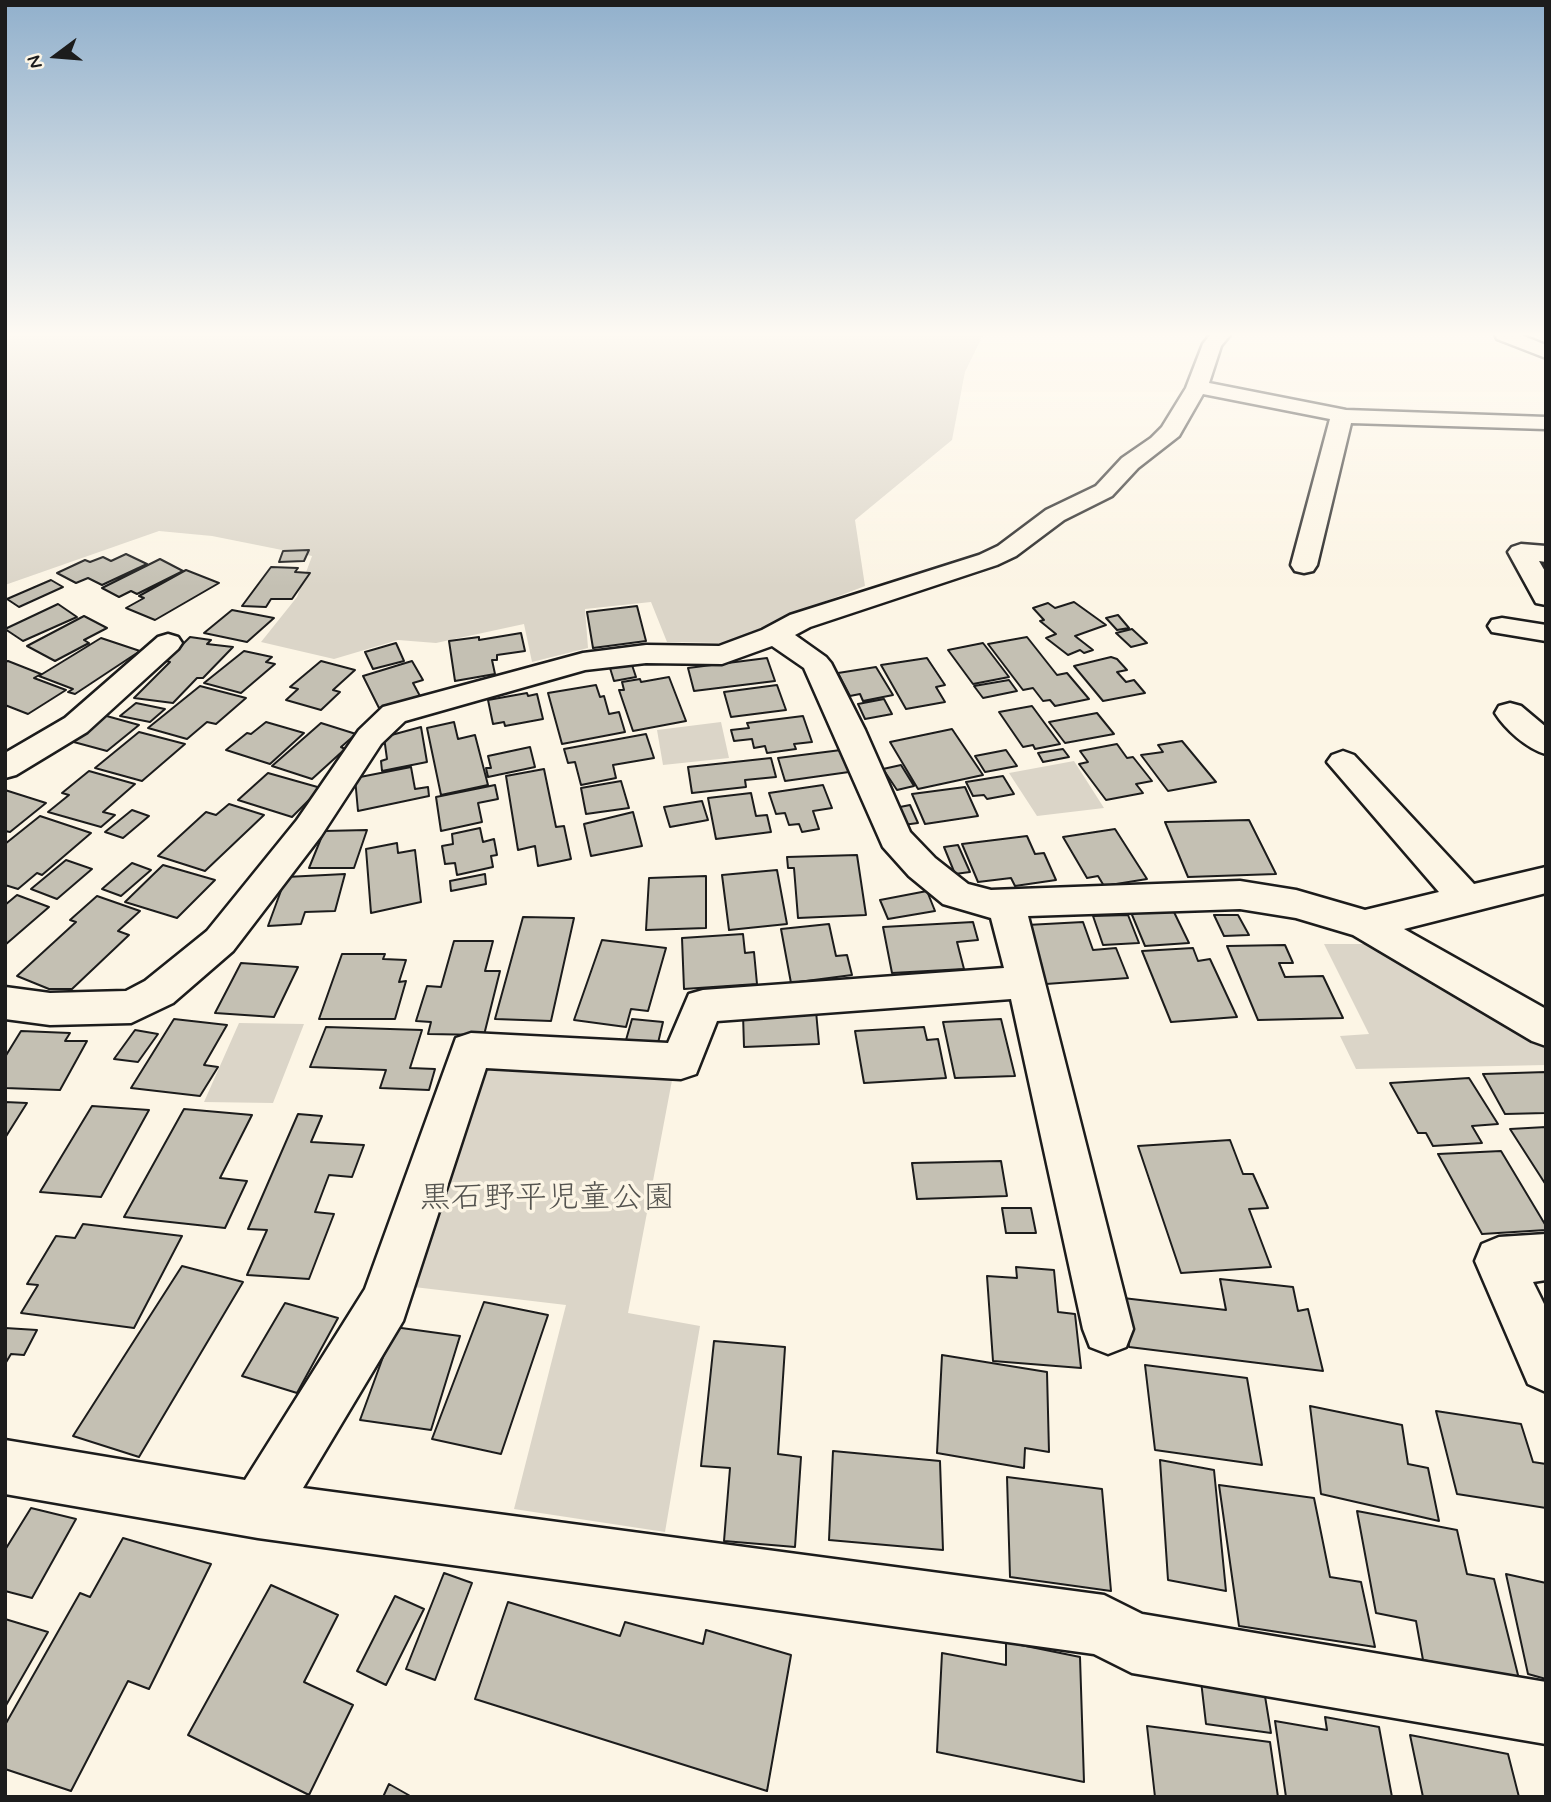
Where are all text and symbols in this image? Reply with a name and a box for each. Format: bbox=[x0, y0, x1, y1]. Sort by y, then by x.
north arrow bbox=[21, 21, 91, 91]
text: N bbox=[22, 52, 49, 71]
park label: 黒石野平児童公園 bbox=[419, 1181, 675, 1219]

